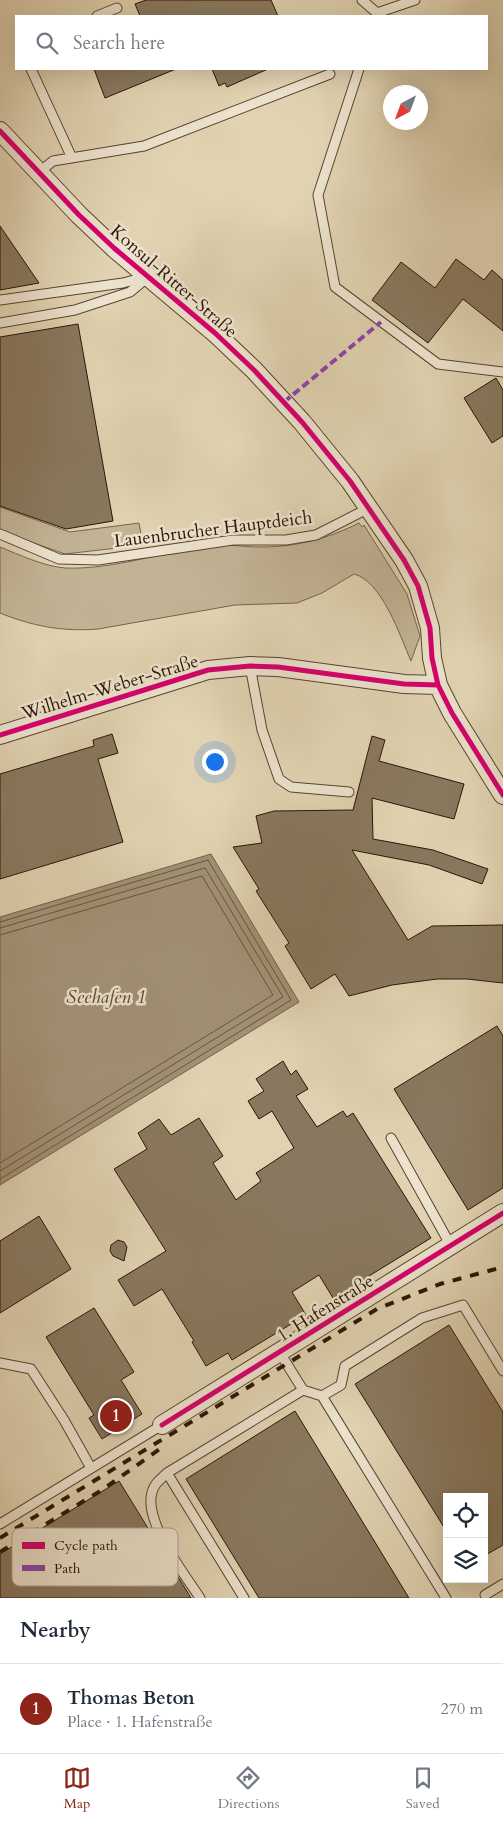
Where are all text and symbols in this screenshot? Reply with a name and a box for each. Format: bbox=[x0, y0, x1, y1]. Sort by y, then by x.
search box bbox=[15, 15, 488, 70]
icon: search bbox=[33, 29, 61, 57]
text: Search here bbox=[73, 30, 165, 56]
north arrow bbox=[383, 85, 428, 130]
street label: Konsul-Ritter-Straße bbox=[105, 219, 243, 344]
street label: Lauenbrucher Hauptdeich bbox=[112, 505, 314, 554]
street label: Wilhelm-Weber-Straße bbox=[18, 649, 202, 727]
your location bbox=[202, 749, 228, 775]
water label: Seehafen 1 bbox=[66, 984, 146, 1010]
street label: 1. Hafenstraße bbox=[272, 1269, 379, 1348]
pin: 1 bbox=[100, 1397, 132, 1435]
map controls bbox=[443, 1493, 488, 1583]
button: locate bbox=[443, 1493, 488, 1538]
legend bbox=[12, 1528, 178, 1586]
text: Cycle path bbox=[54, 1536, 118, 1555]
button: layers bbox=[443, 1538, 488, 1583]
text: Path bbox=[54, 1559, 81, 1578]
text: Nearby bbox=[20, 1616, 91, 1645]
text: Thomas Beton bbox=[67, 1685, 195, 1711]
text: 1 bbox=[32, 1698, 40, 1720]
text: 270 m bbox=[441, 1698, 483, 1720]
text: Place · 1. Hafenstraße bbox=[67, 1711, 213, 1733]
tab: Map bbox=[63, 1764, 91, 1813]
tab: Directions bbox=[218, 1764, 279, 1813]
tab: Saved bbox=[406, 1764, 440, 1813]

